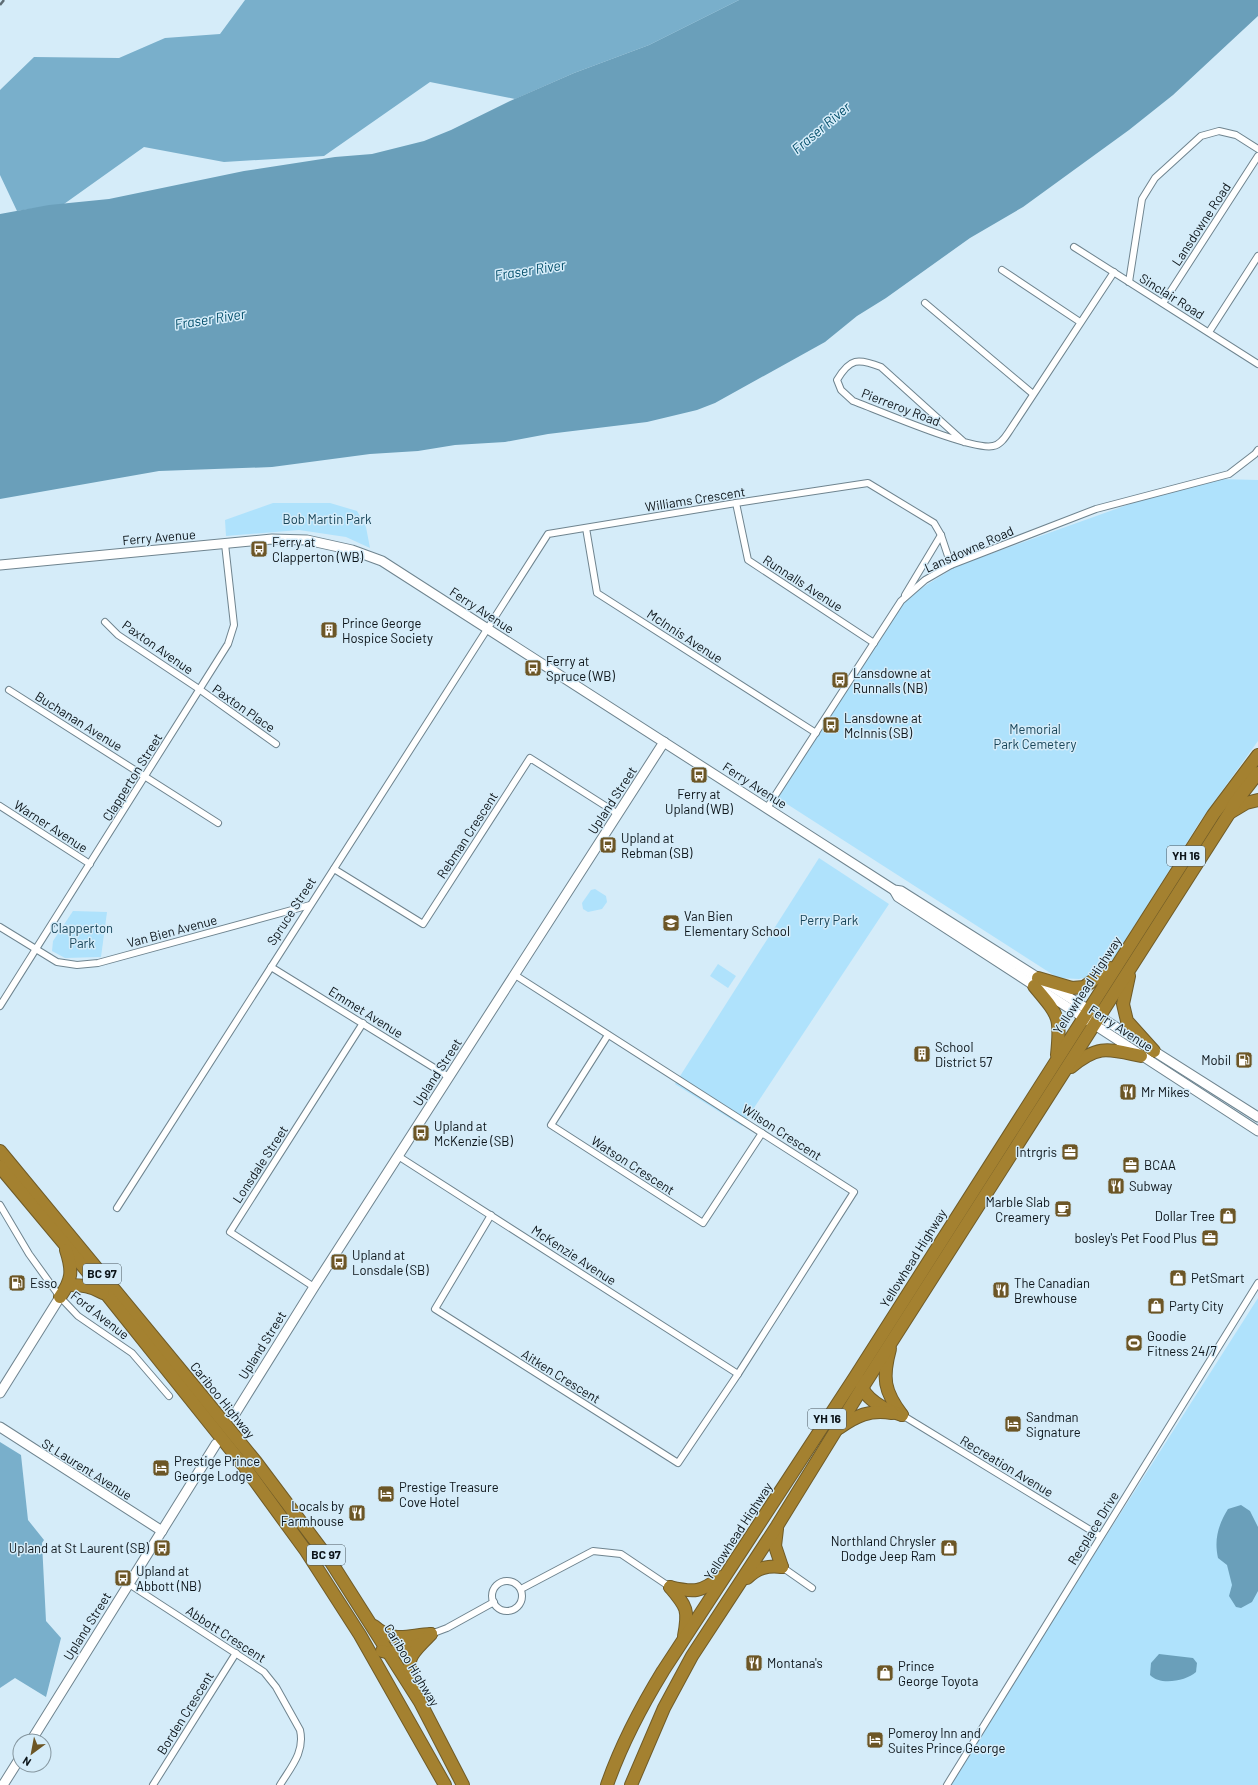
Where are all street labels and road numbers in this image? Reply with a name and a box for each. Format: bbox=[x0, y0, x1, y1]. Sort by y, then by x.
street label: Lansdowne Road bbox=[1168, 179, 1234, 269]
street label: Sinclair Road bbox=[1137, 270, 1207, 322]
street label: Pierreroy Road bbox=[859, 385, 943, 429]
street label: Williams Crescent bbox=[644, 483, 746, 515]
street label: Lansdowne Road bbox=[922, 522, 1016, 576]
street label: Ferry Avenue bbox=[122, 526, 196, 548]
street label: Runnalls Avenue bbox=[760, 551, 846, 615]
street label: Ferry Avenue bbox=[447, 583, 517, 637]
street label: McInnis Avenue bbox=[644, 606, 726, 666]
street label: Paxton Avenue bbox=[119, 617, 197, 677]
street label: Paxton Place bbox=[210, 681, 278, 735]
street label: Buchanan Avenue bbox=[32, 688, 126, 754]
street label: Clapperton Street bbox=[99, 730, 165, 824]
street label: Ferry Avenue bbox=[720, 758, 790, 812]
street label: Upland Street bbox=[584, 763, 640, 837]
street label: Rebman Crescent bbox=[433, 789, 501, 881]
street label: Warner Avenue bbox=[11, 796, 91, 856]
road number: YH 16 bbox=[1167, 846, 1205, 866]
street label: Spruce Street bbox=[263, 874, 319, 948]
street label: Van Bien Avenue bbox=[125, 911, 219, 951]
street label: Yellowhead Highway bbox=[1049, 933, 1125, 1037]
street label: Emmet Avenue bbox=[326, 983, 406, 1041]
street label: Ferry Avenue bbox=[1086, 1001, 1156, 1055]
street label: Upland Street bbox=[409, 1035, 465, 1109]
street label: Wilson Crescent bbox=[739, 1100, 825, 1164]
street label: Lonsdale Street bbox=[229, 1122, 291, 1206]
street label: Watson Crescent bbox=[588, 1132, 678, 1198]
street label: Yellowhead Highway bbox=[876, 1206, 950, 1310]
street label: McKenzie Avenue bbox=[529, 1222, 619, 1288]
road number: BC 97 bbox=[83, 1264, 121, 1284]
street label: Ford Avenue bbox=[68, 1287, 132, 1343]
street label: Upland Street bbox=[235, 1308, 289, 1382]
street label: Aitken Crescent bbox=[519, 1345, 603, 1407]
street label: Cariboo Highway bbox=[187, 1359, 259, 1441]
road number: YH 16 bbox=[808, 1409, 846, 1429]
street label: Recreation Avenue bbox=[958, 1432, 1057, 1500]
street label: St Laurent Avenue bbox=[39, 1435, 135, 1503]
street label: Yellowhead Highway bbox=[700, 1479, 776, 1583]
street label: Recplace Drive bbox=[1064, 1488, 1122, 1568]
road number: BC 97 bbox=[307, 1545, 345, 1565]
street label: Upland Street bbox=[60, 1589, 114, 1663]
street label: Abbott Crescent bbox=[183, 1602, 269, 1666]
street label: Cariboo Highway bbox=[381, 1621, 443, 1709]
street label: Borden Crescent bbox=[153, 1669, 217, 1757]

